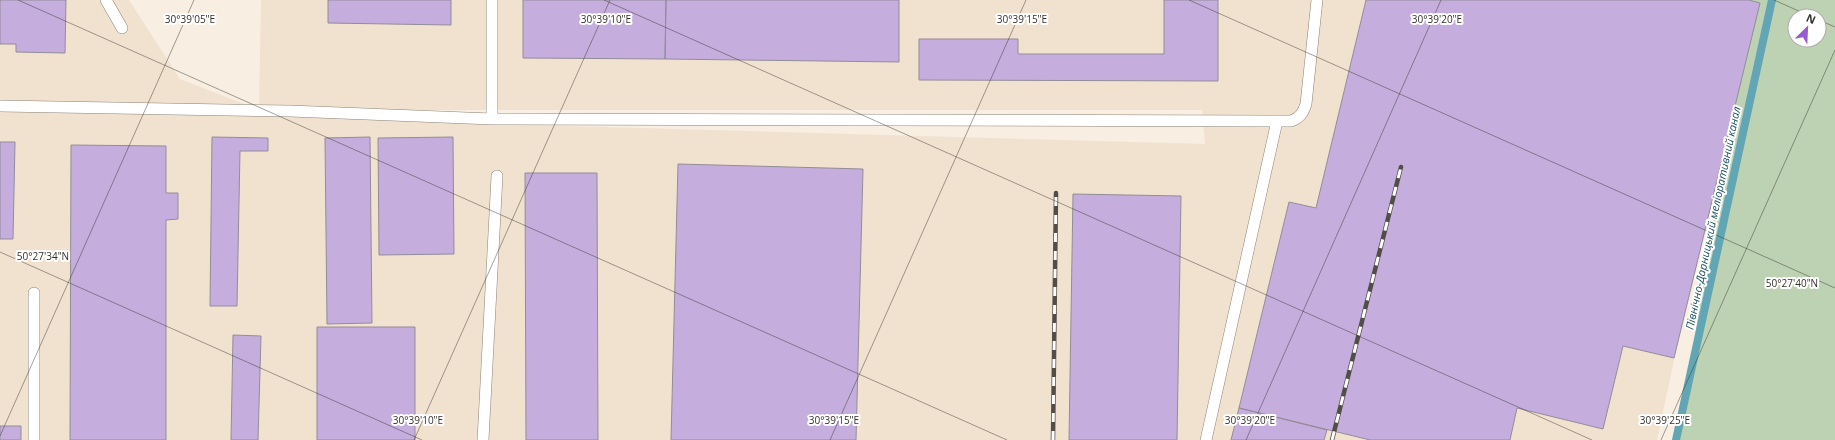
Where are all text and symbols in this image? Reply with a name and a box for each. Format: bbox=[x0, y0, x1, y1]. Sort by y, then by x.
north arrow bbox=[1787, 8, 1827, 48]
text: N bbox=[1804, 10, 1818, 27]
text: 30°39'05"E bbox=[165, 12, 215, 26]
text: 30°39'10"E bbox=[581, 12, 631, 26]
text: 30°39'15"E bbox=[997, 12, 1047, 26]
text: 30°39'20"E bbox=[1412, 12, 1462, 26]
water label: Північно-Дарницький меліоративний канал bbox=[1681, 105, 1744, 331]
text: 50°27'34"N bbox=[17, 249, 69, 263]
text: 50°27'40"N bbox=[1766, 276, 1818, 290]
text: 30°39'10"E bbox=[393, 413, 443, 427]
text: 30°39'15"E bbox=[809, 413, 859, 427]
text: 30°39'20"E bbox=[1225, 413, 1275, 427]
text: 30°39'25"E bbox=[1640, 413, 1690, 427]

